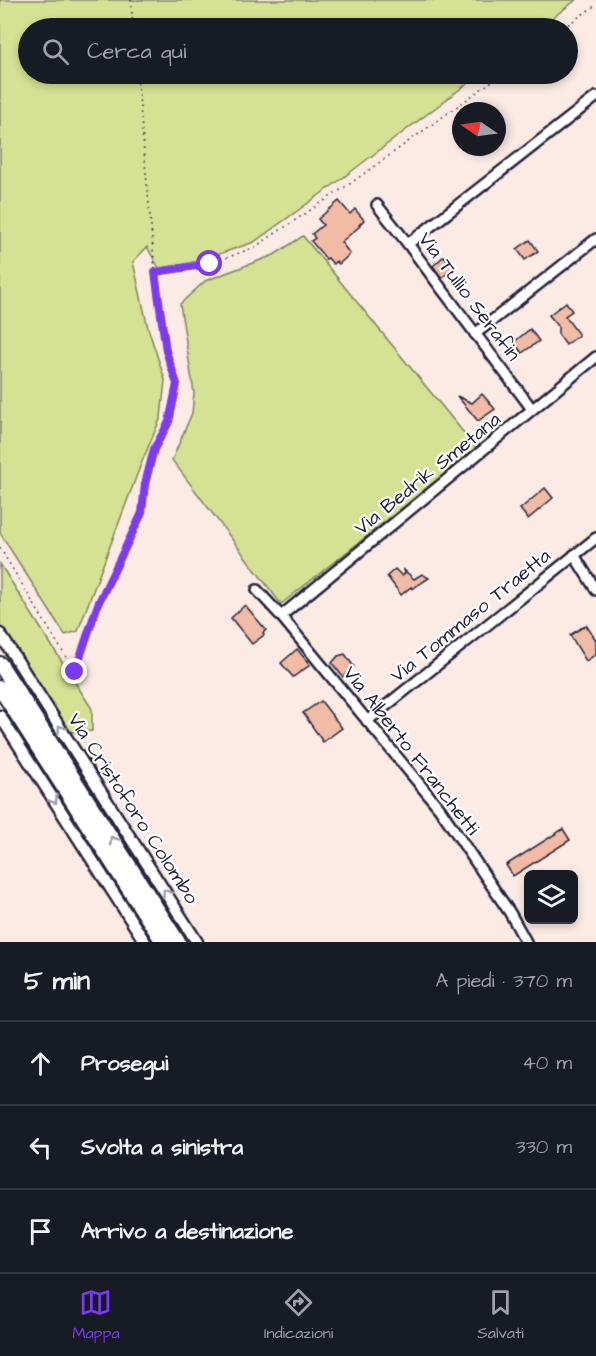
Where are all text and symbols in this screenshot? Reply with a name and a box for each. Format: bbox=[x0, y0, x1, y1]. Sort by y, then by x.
search box bbox=[18, 18, 578, 84]
icon: search bbox=[39, 35, 72, 68]
text: Cerca qui bbox=[87, 36, 186, 67]
north arrow bbox=[452, 102, 506, 156]
street label: Via Tullio Serafin bbox=[411, 226, 527, 367]
route start bbox=[196, 250, 222, 276]
street label: Via Bedrik Smetana bbox=[348, 406, 507, 542]
street label: Via Tommaso Traetta bbox=[385, 542, 557, 689]
route end bbox=[61, 658, 87, 684]
street label: Via Alberto Franchetti bbox=[336, 660, 486, 841]
street label: Via Cristoforo Colombo bbox=[61, 708, 206, 910]
one-way arrow bbox=[57, 724, 68, 735]
one-way arrow bbox=[47, 794, 59, 804]
one-way arrow bbox=[109, 835, 120, 846]
map controls bbox=[524, 870, 578, 924]
button: layers bbox=[524, 870, 578, 924]
one-way arrow bbox=[161, 889, 173, 899]
text: 5 min bbox=[24, 963, 90, 999]
text: A piedi · 370 m bbox=[435, 967, 572, 995]
icon: ahead bbox=[24, 1047, 57, 1080]
text: Prosegui bbox=[81, 1048, 168, 1079]
text: 40 m bbox=[522, 1049, 572, 1077]
icon: left bbox=[24, 1131, 57, 1164]
text: Svolta a sinistra bbox=[81, 1132, 243, 1163]
text: 330 m bbox=[515, 1133, 572, 1161]
icon: arrive bbox=[24, 1215, 57, 1248]
text: Arrivo a destinazione bbox=[81, 1216, 293, 1247]
tab: Mappa bbox=[72, 1286, 120, 1344]
tab: Indicazioni bbox=[264, 1286, 333, 1344]
tab: Salvati bbox=[478, 1286, 524, 1344]

